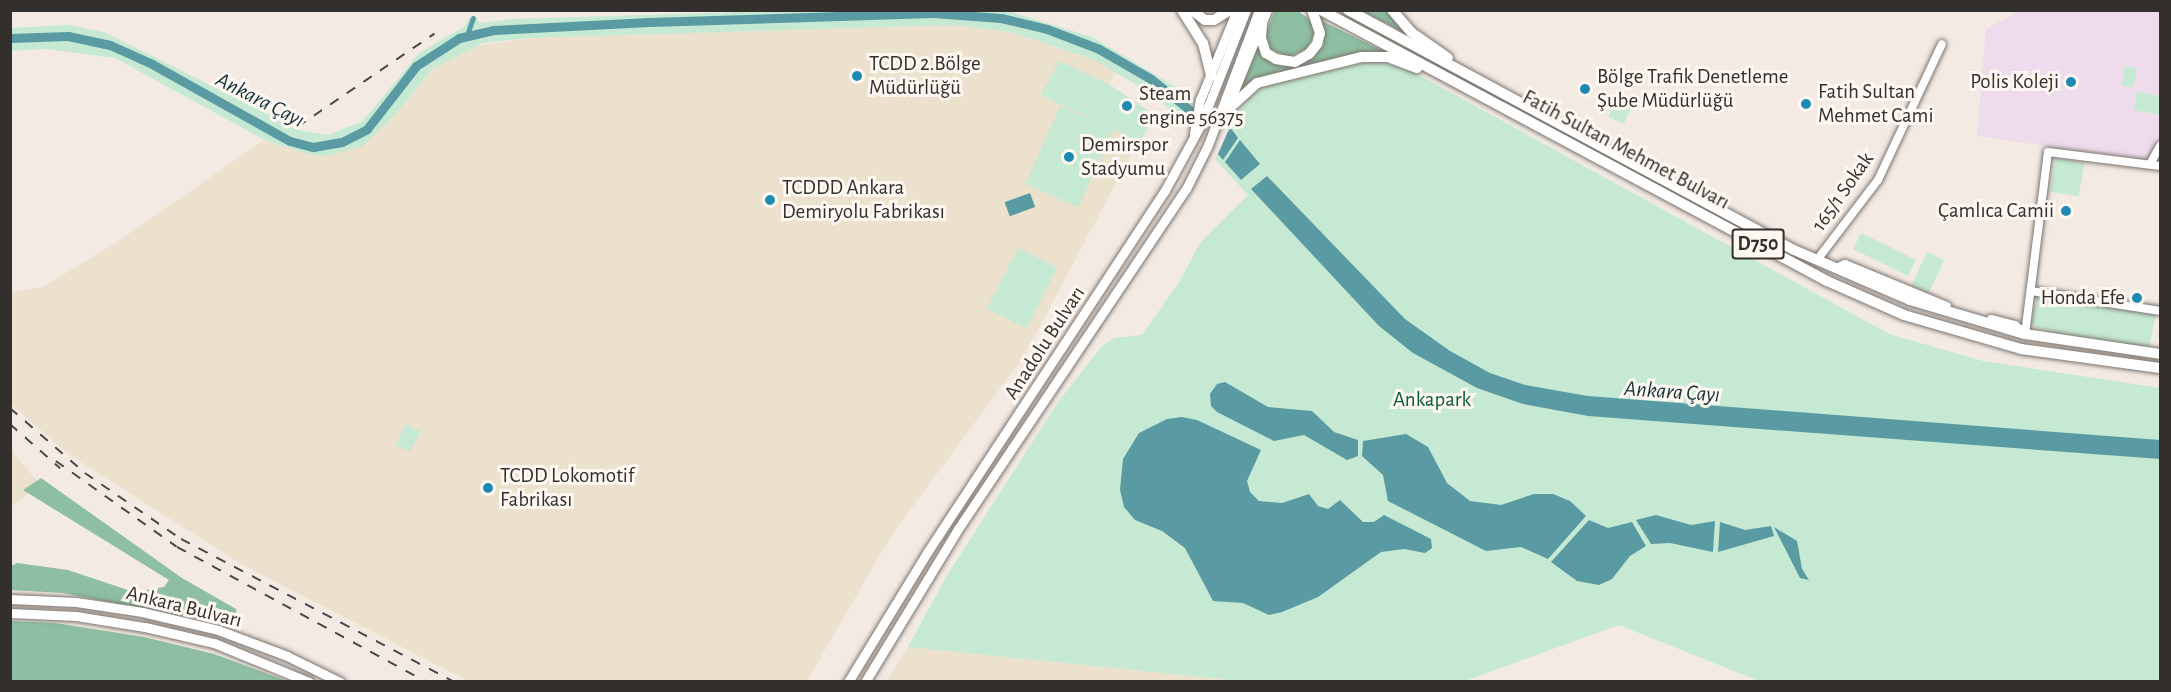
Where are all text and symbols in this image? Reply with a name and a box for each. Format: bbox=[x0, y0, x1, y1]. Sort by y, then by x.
place label: TCDD 2.Bölge Müdürlüğü bbox=[869, 51, 981, 101]
place label: Bölge Trafik Denetleme Şube Müdürlüğü bbox=[1597, 64, 1788, 114]
water label: Ankara Çayı bbox=[211, 67, 309, 133]
marker: TCDD 2.Bölge Müdürlüğü bbox=[850, 69, 864, 83]
place label: Polis Koleji bbox=[1970, 69, 2059, 95]
marker: Polis Koleji bbox=[2064, 75, 2078, 89]
place label: Fatih Sultan Mehmet Cami bbox=[1818, 79, 1933, 129]
place label: Steam engine 56375 bbox=[1139, 81, 1244, 131]
marker: Bölge Trafik Denetleme Şube Müdürlüğü bbox=[1578, 82, 1592, 96]
street label: Fatih Sultan Mehmet Bulvarı bbox=[1518, 85, 1734, 215]
marker: Fatih Sultan Mehmet Cami bbox=[1799, 97, 1813, 111]
marker: Steam engine 56375 bbox=[1120, 99, 1134, 113]
place label: Demirspor Stadyumu bbox=[1081, 132, 1168, 182]
street label: 165/1 Sokak bbox=[1807, 148, 1879, 236]
marker: Demirspor Stadyumu bbox=[1062, 150, 1076, 164]
place label: TCDDD Ankara Demiryolu Fabrikası bbox=[782, 175, 945, 225]
marker: TCDDD Ankara Demiryolu Fabrikası bbox=[763, 193, 777, 207]
place label: Çamlıca Camii bbox=[1938, 198, 2054, 224]
marker: Çamlıca Camii bbox=[2059, 204, 2073, 218]
road number: D750 bbox=[1731, 227, 1785, 261]
street label: Anadolu Bulvarı bbox=[999, 282, 1091, 404]
place label: Honda Efe bbox=[2041, 285, 2125, 311]
marker: Honda Efe bbox=[2130, 291, 2144, 305]
water label: Ankara Çayı bbox=[1623, 375, 1721, 409]
park label: Ankapark bbox=[1393, 387, 1471, 413]
place label: TCDD Lokomotif Fabrikası bbox=[500, 463, 634, 513]
marker: TCDD Lokomotif Fabrikası bbox=[481, 481, 495, 495]
street label: Ankara Bulvarı bbox=[124, 580, 244, 634]

